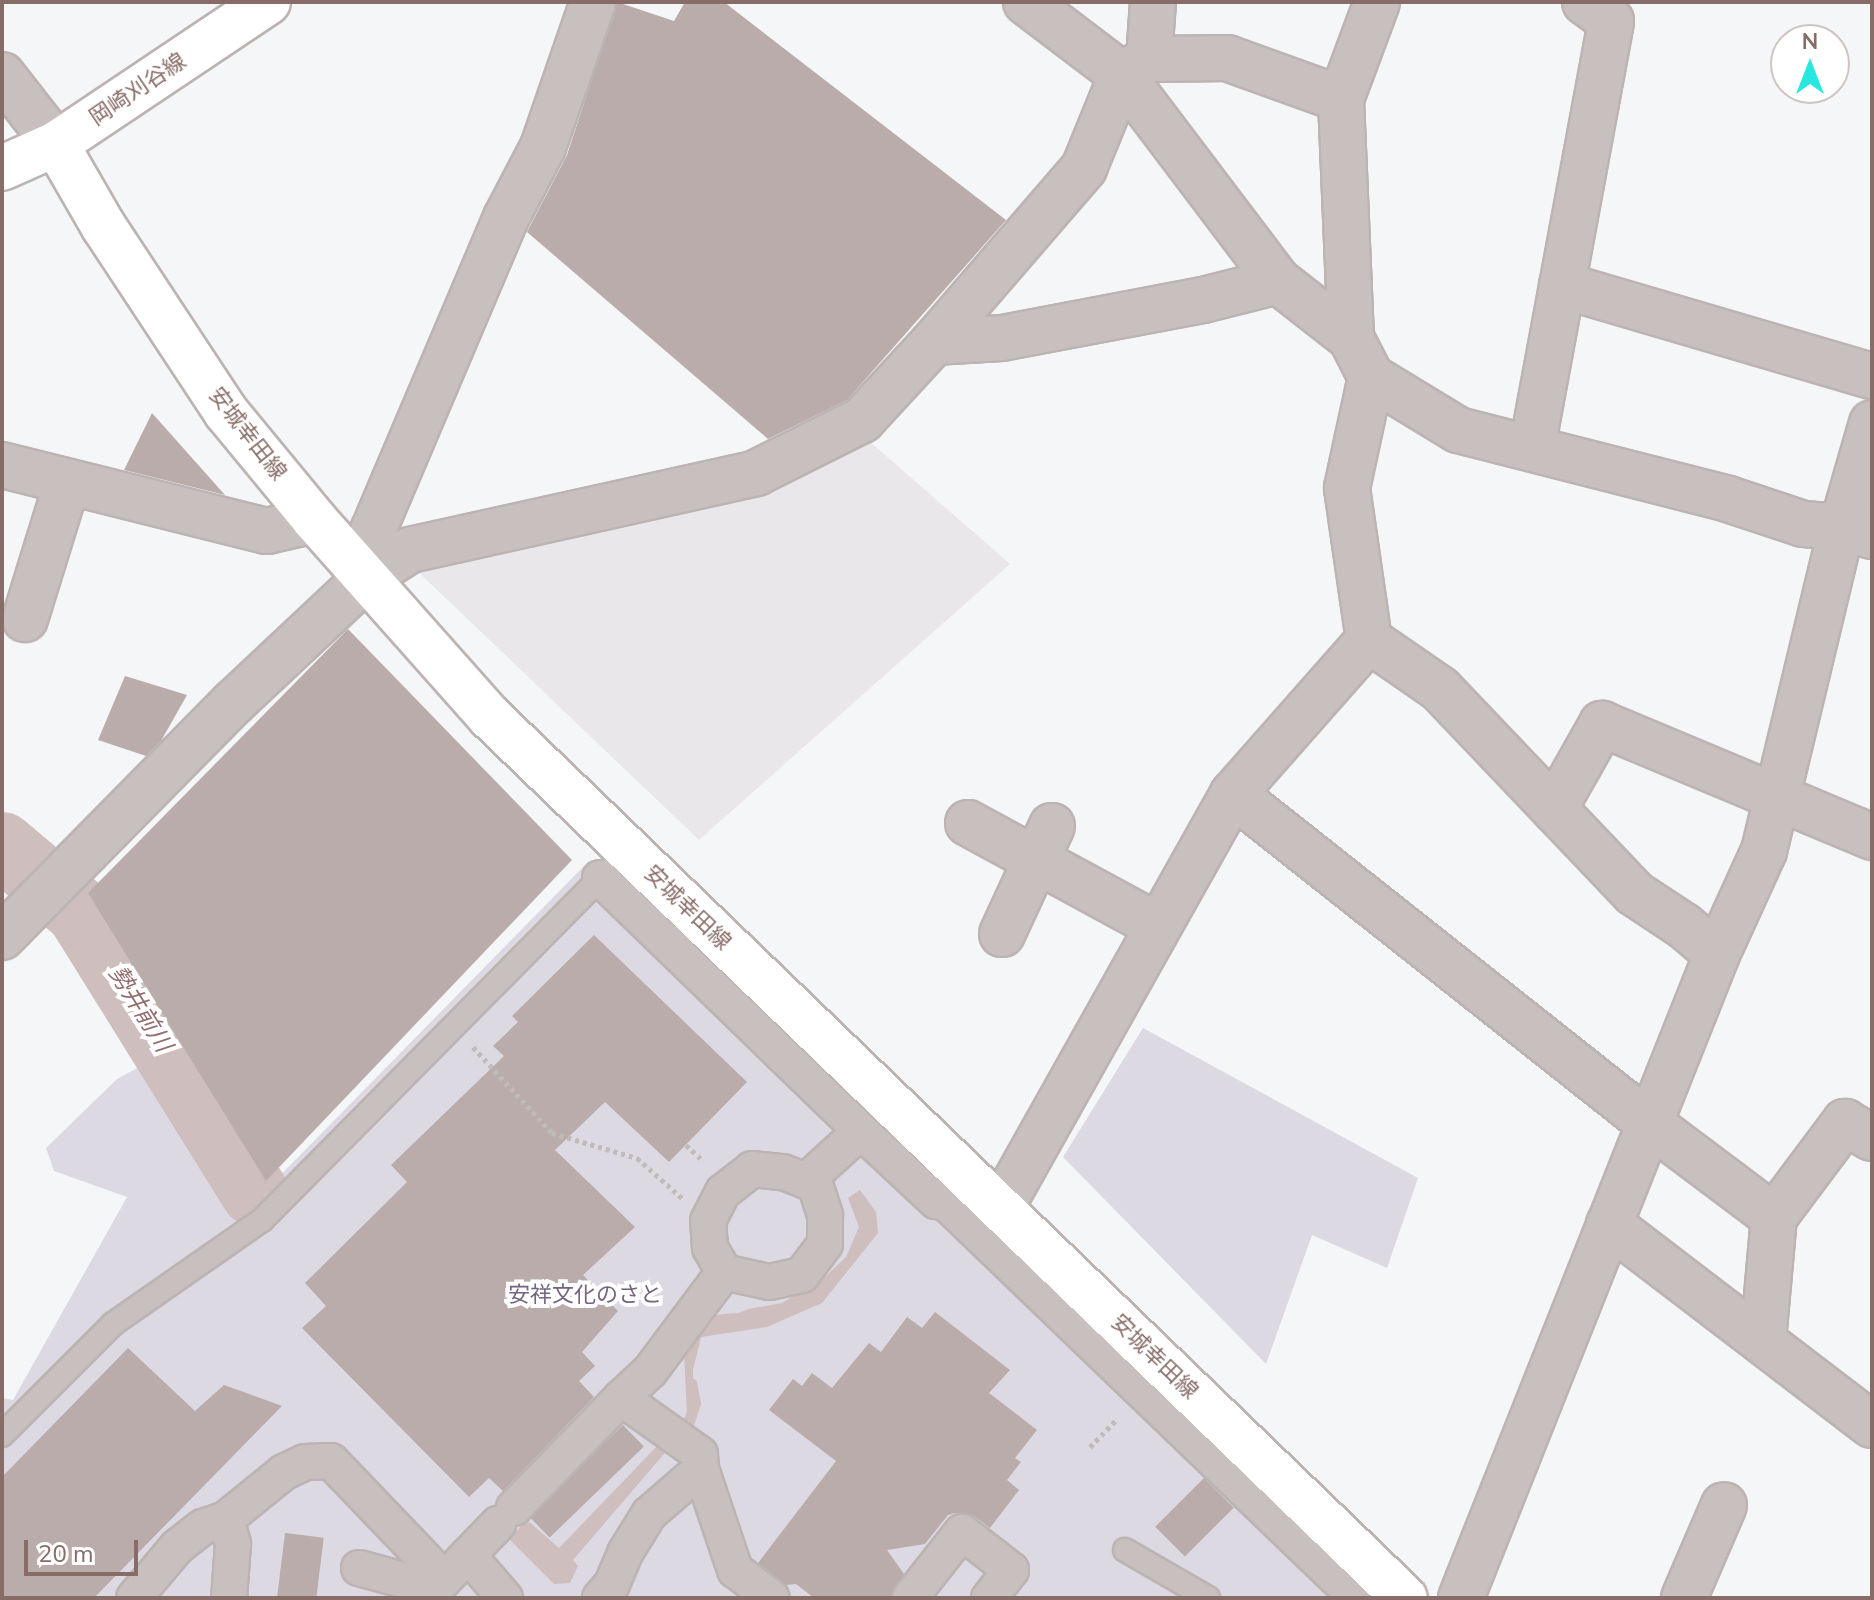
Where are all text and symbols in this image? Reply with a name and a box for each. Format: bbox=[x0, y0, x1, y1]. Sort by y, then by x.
north arrow bbox=[1770, 24, 1850, 104]
text: N bbox=[1802, 27, 1818, 57]
street label: 岡崎刈谷線 bbox=[85, 48, 191, 132]
street label: 安城幸田線 bbox=[203, 383, 291, 485]
street label: 安城幸田線 bbox=[638, 860, 736, 956]
water label: 勢井前川 bbox=[102, 961, 178, 1057]
park label: 安祥文化のさと bbox=[508, 1283, 662, 1309]
street label: 安城幸田線 bbox=[1105, 1309, 1203, 1405]
scale bar bbox=[28, 1524, 142, 1574]
text: 20 m bbox=[38, 1538, 94, 1570]

